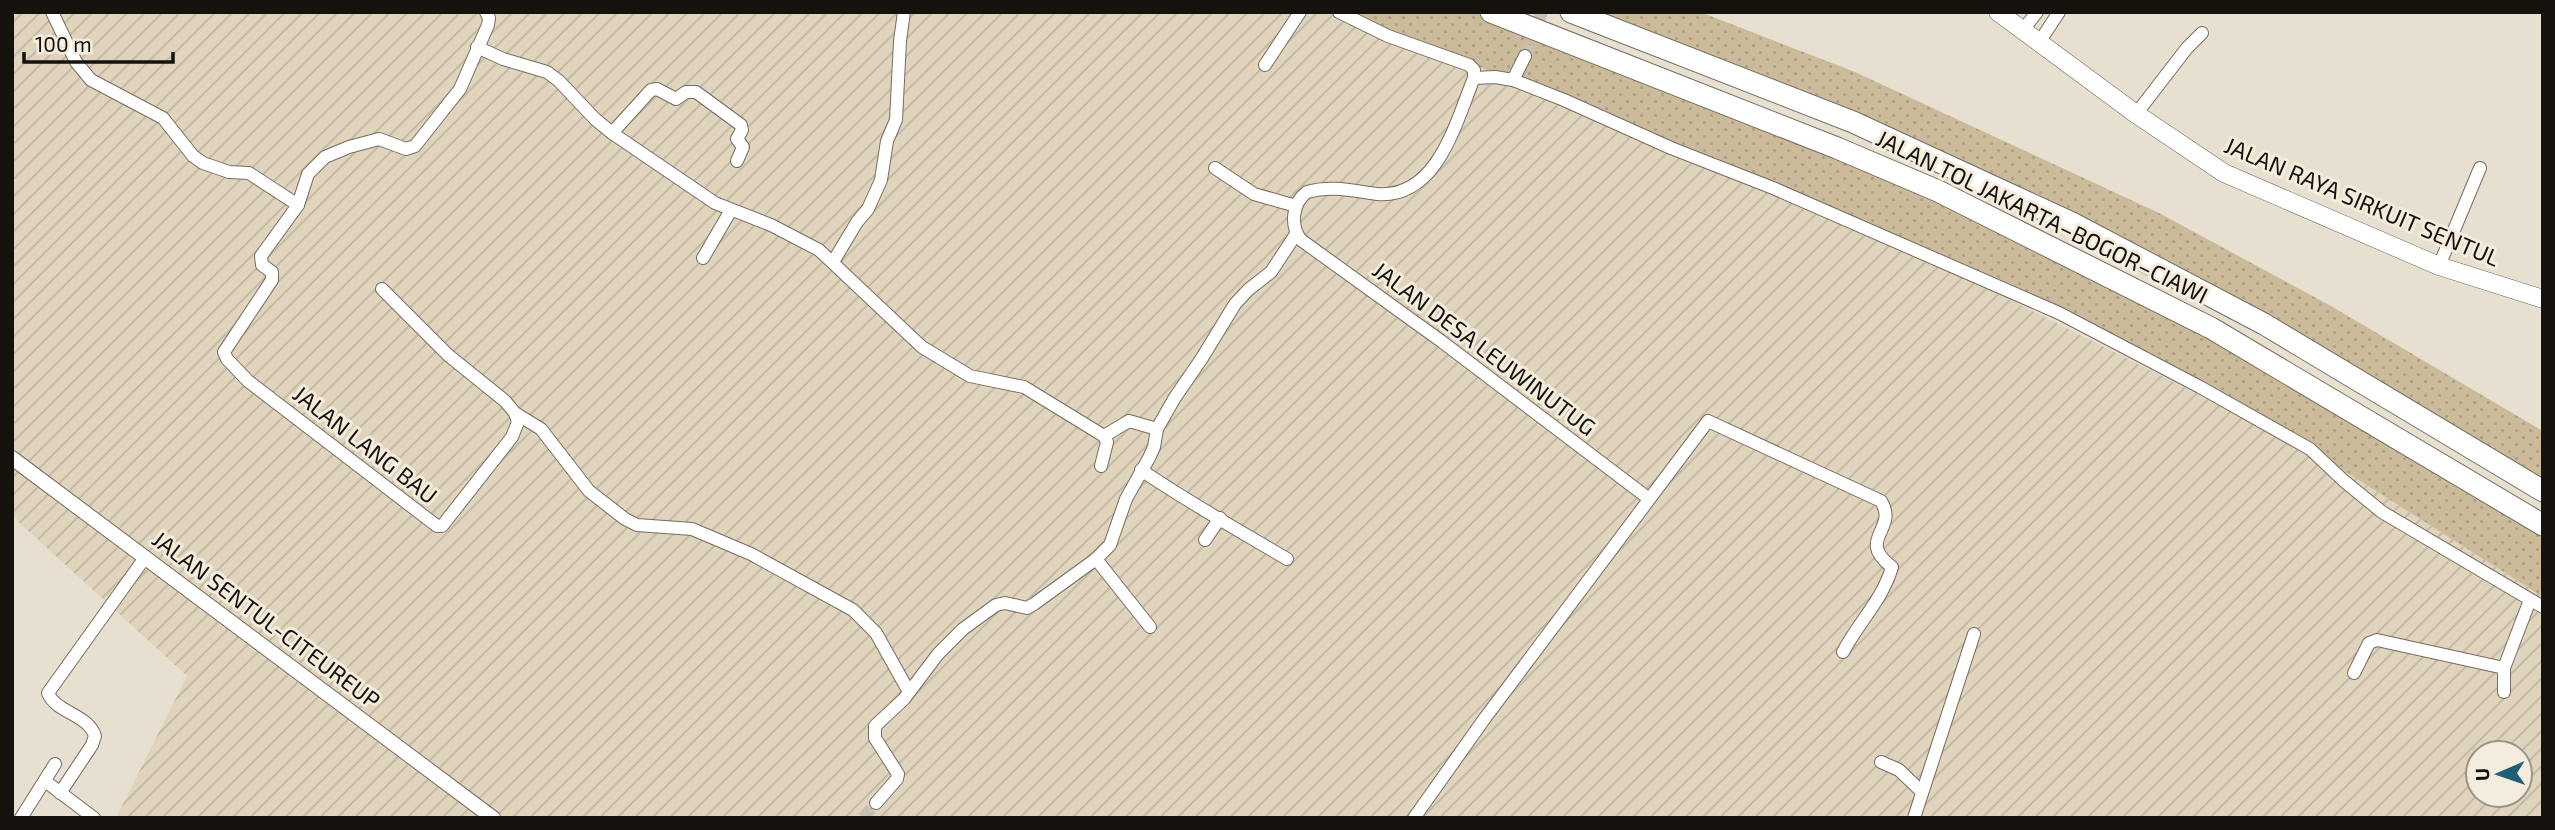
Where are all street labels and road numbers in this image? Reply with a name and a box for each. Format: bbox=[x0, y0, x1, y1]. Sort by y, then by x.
street label: JALAN TOL JAKARTA–BOGOR–CIAWI bbox=[1872, 123, 2213, 309]
street label: JALAN RAYA SIRKUIT SENTUL bbox=[2221, 130, 2504, 272]
street label: JALAN DESA LEUWINUTUG bbox=[1368, 255, 1602, 441]
street label: JALAN LANG BAU bbox=[288, 379, 443, 509]
street label: JALAN SENTUL-CITEUREUP bbox=[147, 524, 386, 714]

